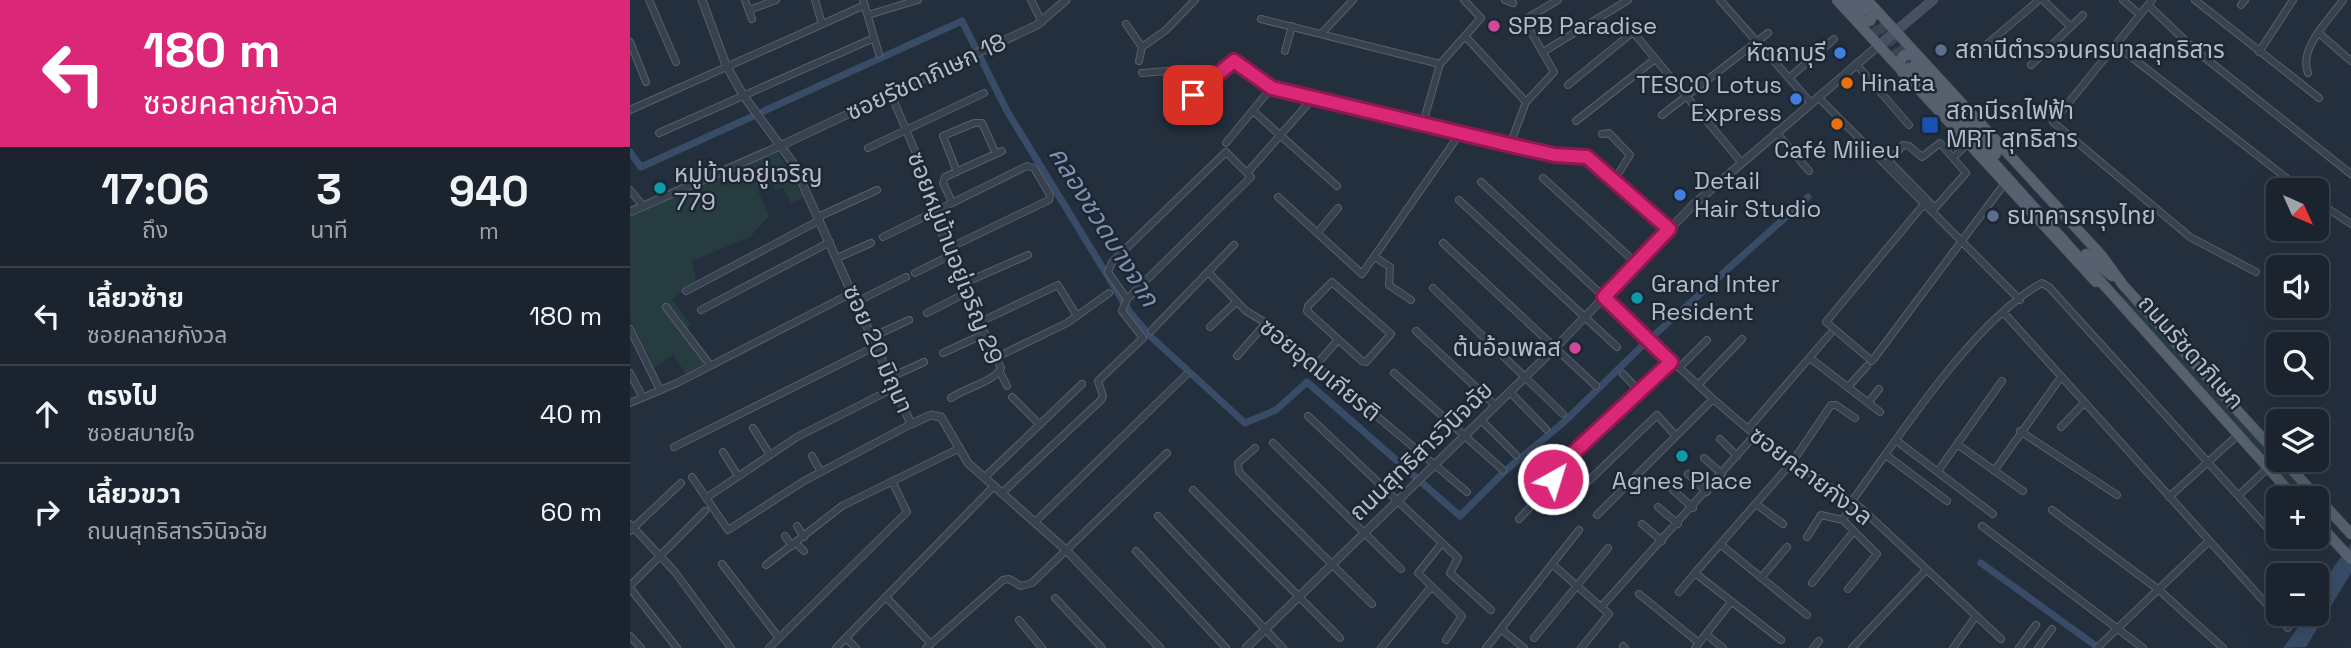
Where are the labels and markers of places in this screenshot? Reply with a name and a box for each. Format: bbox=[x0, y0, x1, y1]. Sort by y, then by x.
place label: SPB Paradise bbox=[1508, 10, 1657, 41]
marker: SPB Paradise bbox=[1486, 18, 1502, 34]
place label: สถานีตำรวจนครบาลสุทธิสาร bbox=[1955, 34, 2225, 65]
place label: หัตถาบุรี bbox=[1746, 37, 1826, 68]
marker: สถานีตำรวจนครบาลสุทธิสาร bbox=[1933, 42, 1949, 58]
marker: หัตถาบุรี bbox=[1832, 45, 1848, 61]
pin bbox=[1163, 65, 1223, 125]
place label: Hinata bbox=[1861, 67, 1935, 98]
place label: TESCO Lotus Express bbox=[1636, 69, 1782, 128]
marker: Hinata bbox=[1839, 75, 1855, 91]
marker: TESCO Lotus Express bbox=[1788, 91, 1804, 107]
place label: สถานีรถไฟฟ้า MRT สุทธิสาร bbox=[1946, 95, 2078, 154]
marker: สถานีรถไฟฟ้า MRT สุทธิสาร bbox=[1920, 115, 1940, 135]
marker: Café Milieu bbox=[1829, 116, 1845, 132]
place label: Café Milieu bbox=[1774, 134, 1900, 165]
place label: หมู่บ้านอยู่เจริญ 779 bbox=[674, 158, 823, 217]
place label: Detail Hair Studio bbox=[1694, 165, 1821, 224]
marker: หมู่บ้านอยู่เจริญ 779 bbox=[652, 180, 668, 196]
marker: Detail Hair Studio bbox=[1672, 187, 1688, 203]
place label: ธนาคารกรุงไทย bbox=[2007, 200, 2156, 231]
marker: ธนาคารกรุงไทย bbox=[1985, 208, 2001, 224]
place label: Grand Inter Resident bbox=[1651, 268, 1780, 327]
marker: Grand Inter Resident bbox=[1629, 290, 1645, 306]
place label: ต้นอ้อเพลส bbox=[1453, 332, 1561, 363]
marker: ต้นอ้อเพลส bbox=[1567, 340, 1583, 356]
marker: Agnes Place bbox=[1674, 448, 1690, 464]
place label: Agnes Place bbox=[1612, 465, 1752, 496]

